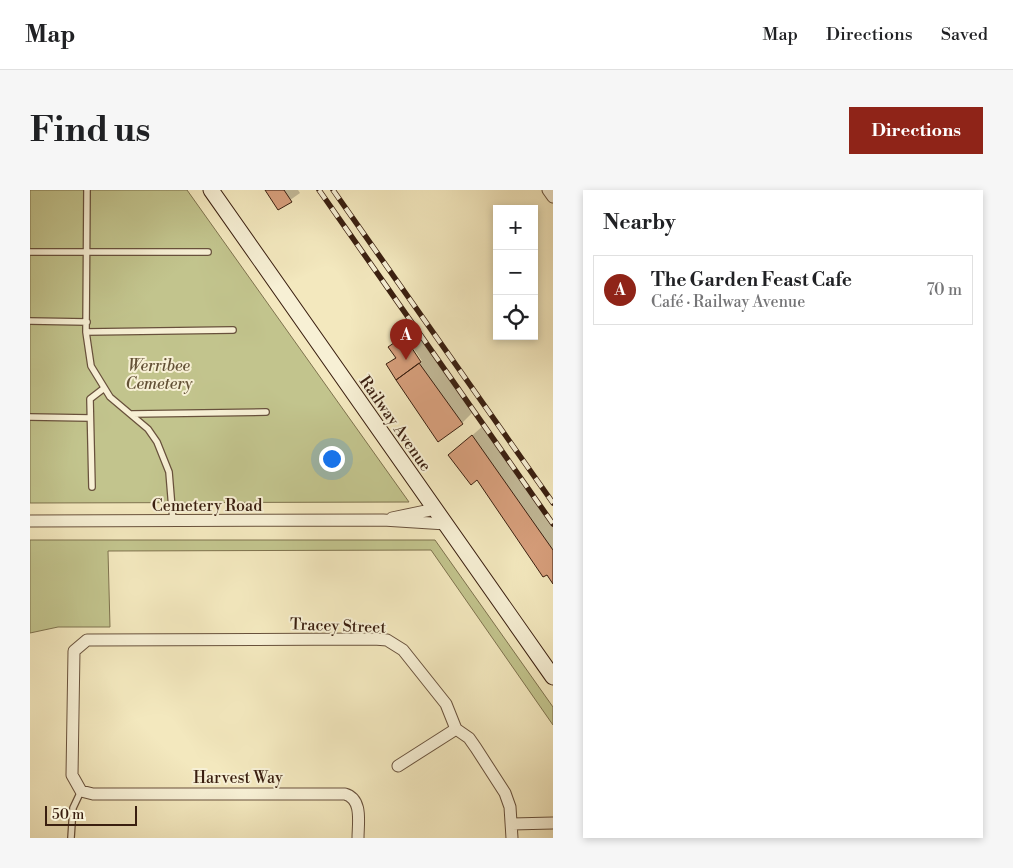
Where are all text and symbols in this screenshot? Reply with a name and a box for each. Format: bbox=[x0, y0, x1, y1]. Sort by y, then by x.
text: Map bbox=[25, 20, 75, 50]
text: Map bbox=[762, 23, 798, 46]
text: Directions bbox=[826, 23, 913, 46]
text: Saved bbox=[941, 23, 988, 46]
button: Directions bbox=[849, 107, 983, 154]
text: Find us bbox=[30, 109, 150, 152]
map controls bbox=[493, 205, 538, 340]
button: + bbox=[493, 205, 538, 250]
text: Nearby bbox=[603, 210, 676, 236]
button: − bbox=[493, 250, 538, 295]
text: The Garden Feast Cafe bbox=[651, 268, 852, 292]
text: A bbox=[614, 280, 626, 300]
text: 70 m bbox=[926, 280, 962, 300]
text: Café · Railway Avenue bbox=[651, 292, 805, 312]
button: locate bbox=[493, 295, 538, 340]
pin: A bbox=[390, 319, 422, 360]
park label: Werribee Cemetery bbox=[125, 356, 193, 394]
street label: Railway Avenue bbox=[355, 372, 436, 475]
your location bbox=[319, 446, 345, 472]
street label: Cemetery Road bbox=[152, 496, 262, 516]
street label: Tracey Street bbox=[290, 614, 387, 638]
street label: Harvest Way bbox=[193, 768, 283, 788]
scale bar bbox=[45, 803, 138, 826]
text: 50 m bbox=[52, 806, 84, 824]

